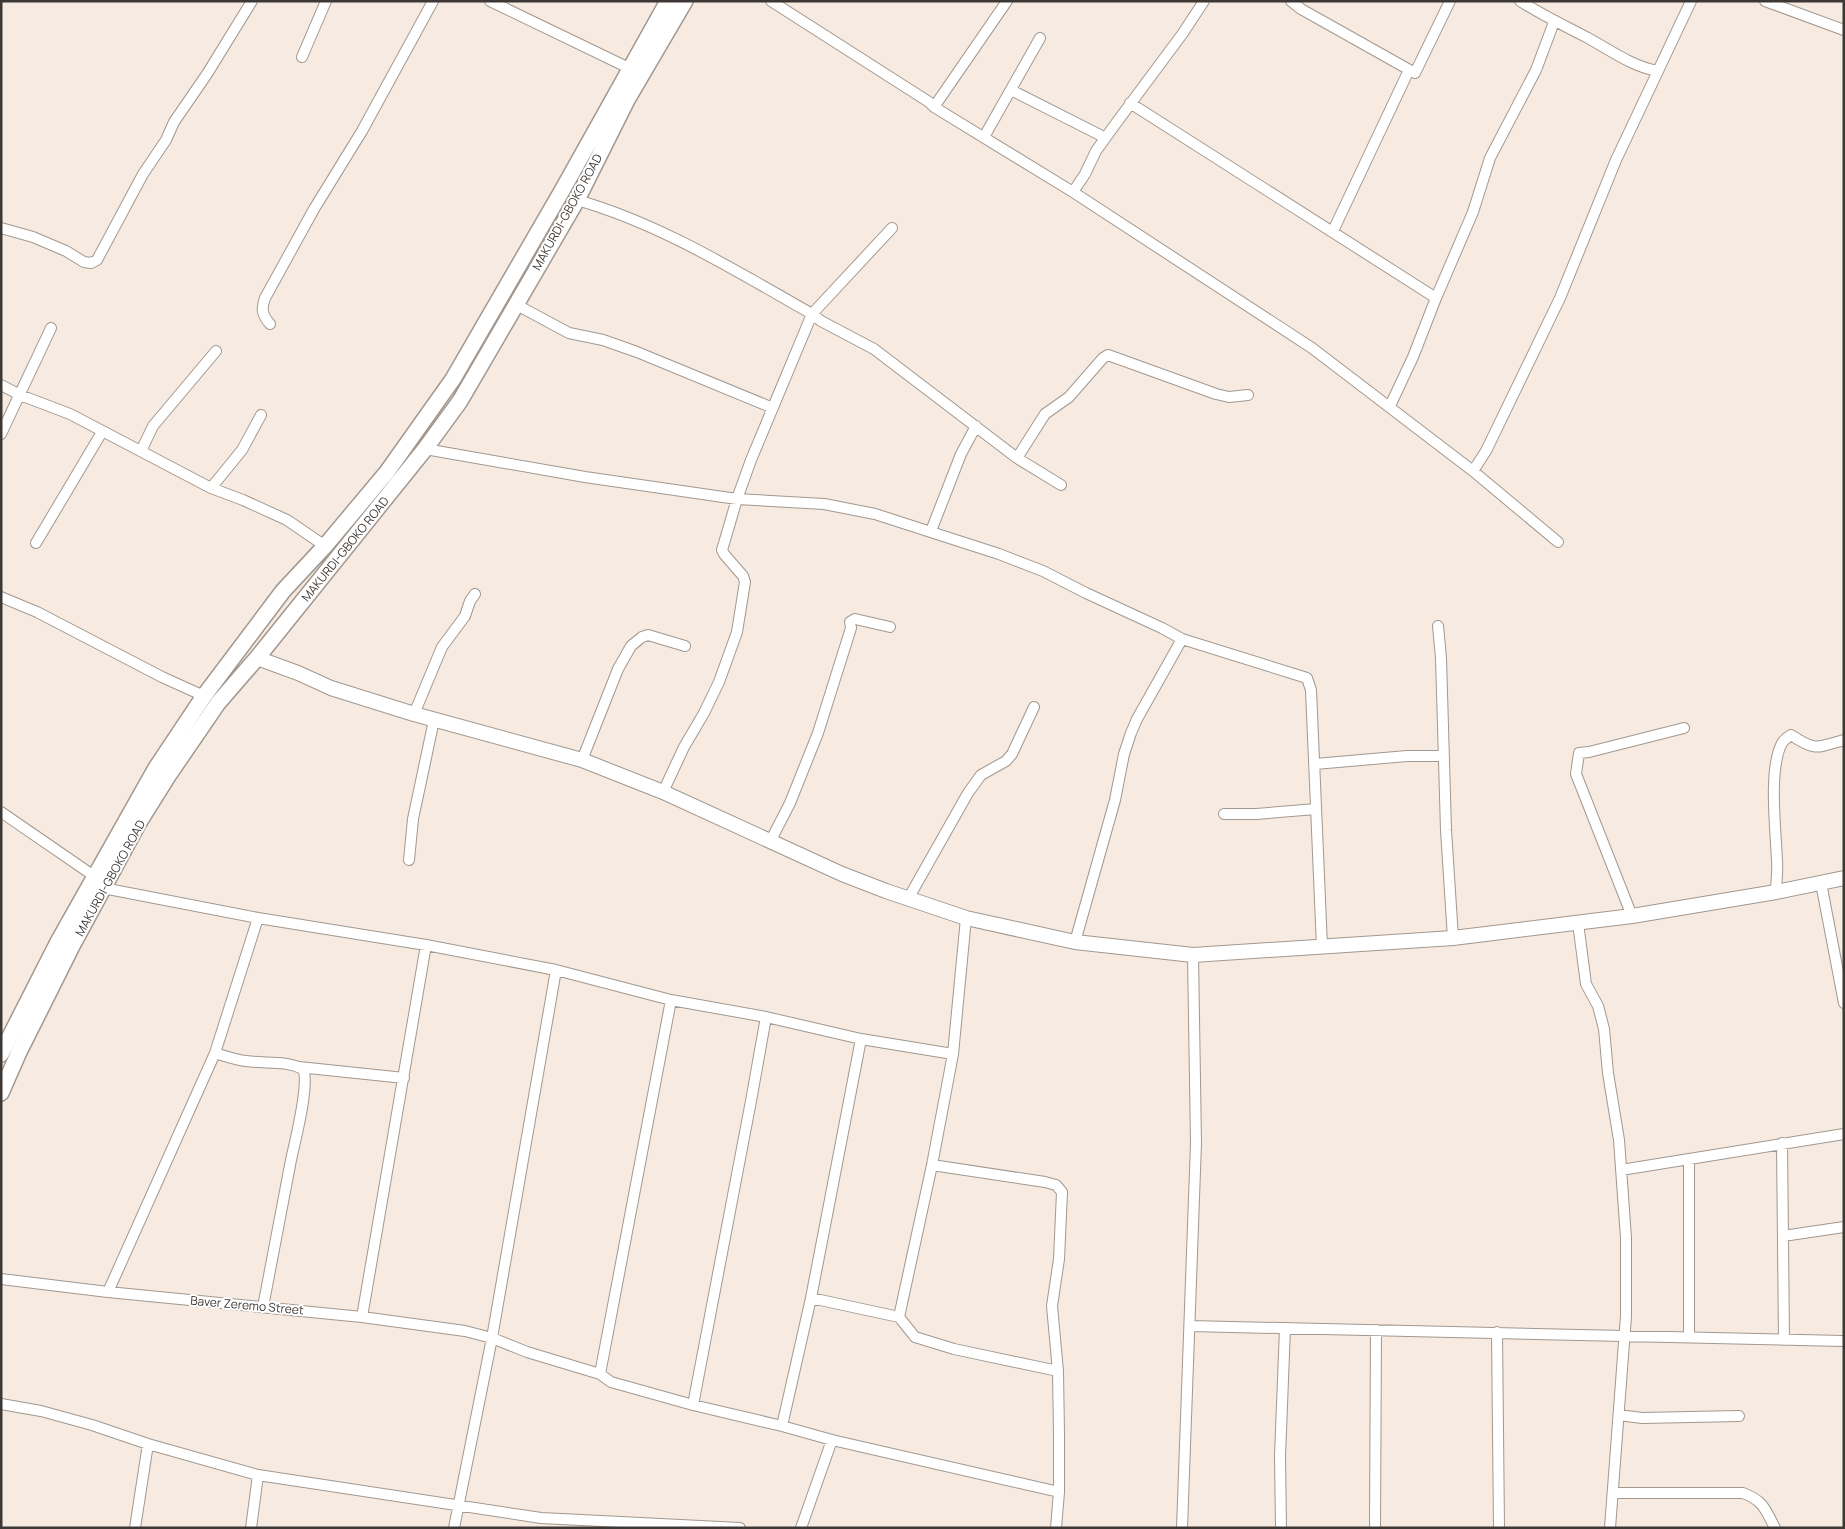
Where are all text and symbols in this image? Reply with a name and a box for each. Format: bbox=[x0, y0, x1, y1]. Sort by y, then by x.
street label: MAKURDI-GBOKO ROAD bbox=[528, 151, 606, 273]
street label: MAKURDI-GBOKO ROAD bbox=[297, 493, 393, 605]
street label: MAKURDI-GBOKO ROAD bbox=[71, 817, 149, 939]
street label: Baver Zeremo Street bbox=[190, 1292, 305, 1318]

